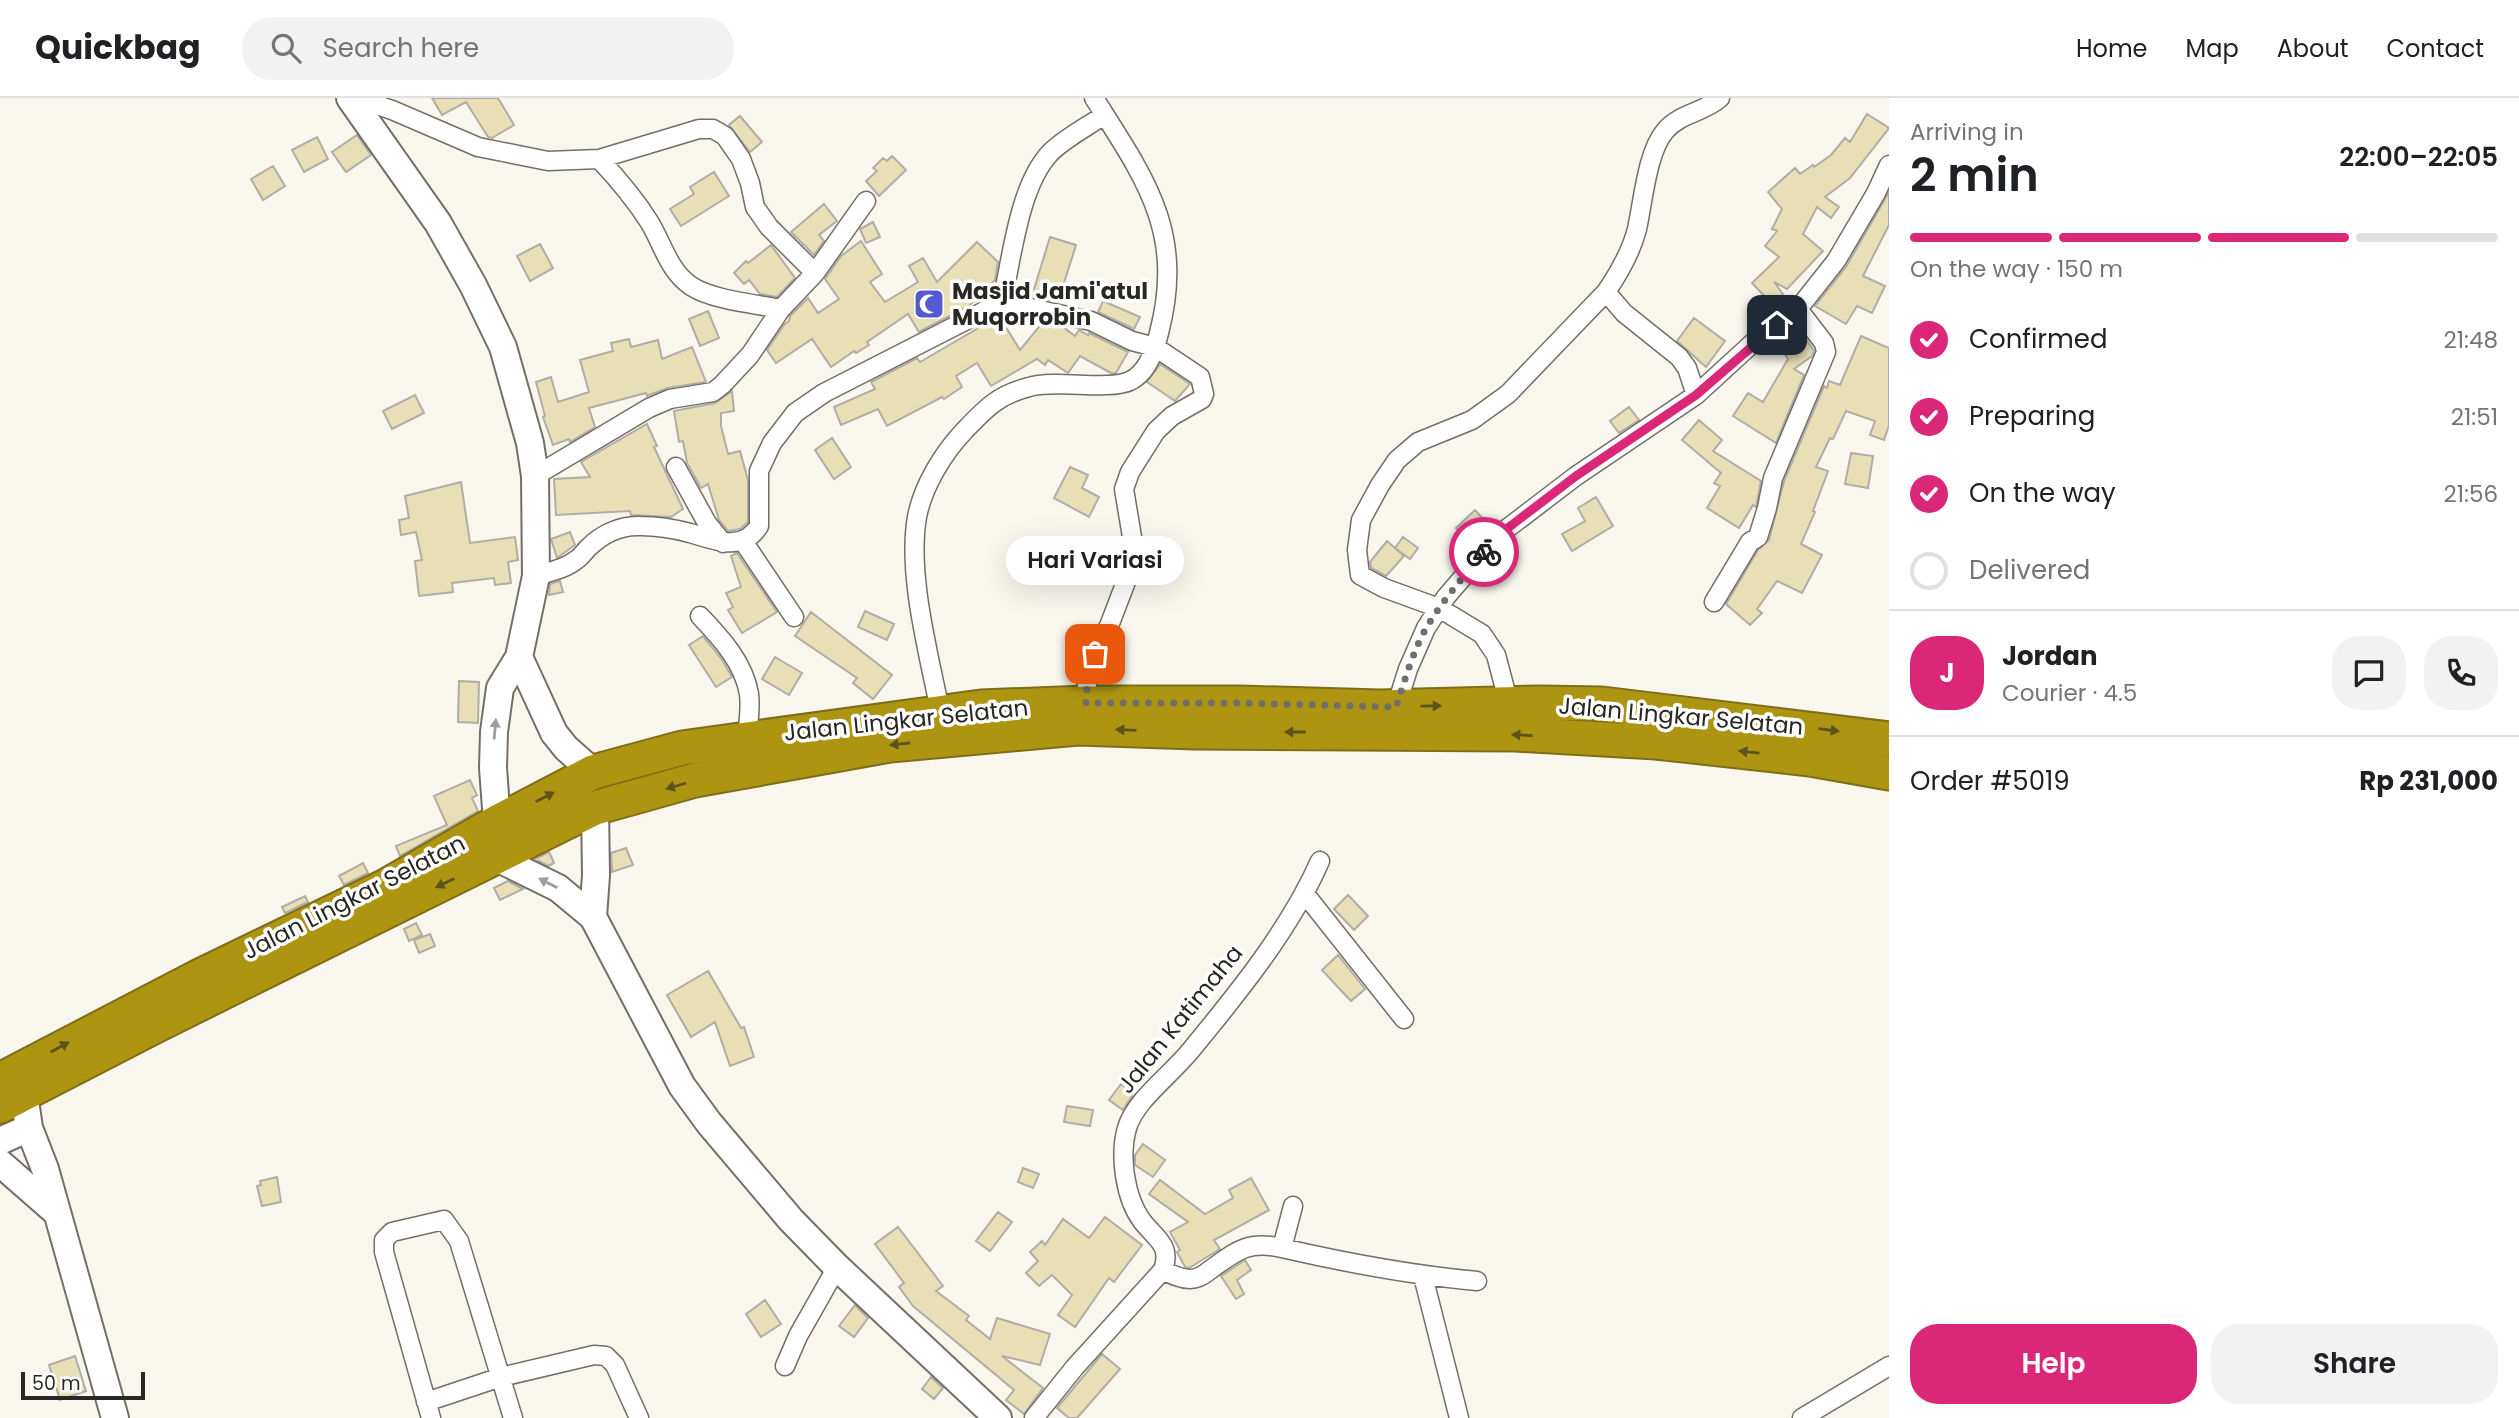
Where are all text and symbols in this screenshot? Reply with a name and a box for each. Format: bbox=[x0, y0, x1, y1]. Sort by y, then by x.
search box bbox=[243, 17, 733, 80]
text: Quickbag bbox=[35, 24, 201, 71]
icon: search bbox=[267, 29, 305, 67]
text: Search here bbox=[323, 30, 479, 66]
text: Home bbox=[2076, 32, 2148, 65]
text: Map bbox=[2186, 32, 2239, 65]
text: About bbox=[2277, 32, 2348, 65]
text: Contact bbox=[2386, 32, 2484, 65]
text: Arriving in bbox=[1910, 116, 2024, 148]
text: 22:00–22:05 bbox=[2339, 139, 2498, 175]
text: 2 min bbox=[1910, 143, 2039, 207]
text: On the way · 150 m bbox=[1910, 253, 2123, 285]
place label: Masjid Jami'atul Muqorrobin bbox=[952, 275, 1148, 333]
mosque icon: Masjid Jami'atul Muqorrobin bbox=[912, 287, 946, 321]
pin bbox=[1747, 295, 1807, 355]
icon: home bbox=[1758, 306, 1796, 344]
icon: check bbox=[1910, 321, 1948, 359]
text: Confirmed bbox=[1969, 321, 2107, 357]
text: 21:48 bbox=[2444, 324, 2498, 356]
icon: check bbox=[1910, 398, 1948, 436]
text: Preparing bbox=[1969, 398, 2095, 434]
text: 21:51 bbox=[2451, 401, 2498, 433]
icon: check bbox=[1910, 475, 1948, 513]
text: On the way bbox=[1969, 475, 2116, 511]
text: 21:56 bbox=[2443, 478, 2498, 510]
courier bbox=[1449, 517, 1519, 587]
icon: bike bbox=[1465, 533, 1503, 571]
callout: Hari Variasi bbox=[1006, 535, 1184, 584]
text: Hari Variasi bbox=[1027, 544, 1163, 576]
text: Delivered bbox=[1969, 552, 2090, 588]
pin bbox=[1065, 624, 1125, 684]
icon: bag bbox=[1076, 635, 1114, 673]
button: chat bbox=[2332, 636, 2406, 710]
button: phone bbox=[2424, 636, 2498, 710]
text: Jordan bbox=[2002, 638, 2098, 674]
text: J bbox=[1939, 655, 1955, 691]
text: Courier · 4.5 bbox=[2002, 677, 2137, 709]
street label: Jalan Lingkar Selatan bbox=[1557, 689, 1805, 743]
street label: Jalan Lingkar Selatan bbox=[782, 691, 1030, 749]
one-way arrow bbox=[1420, 700, 1442, 712]
one-way arrow bbox=[490, 718, 501, 740]
one-way arrow bbox=[1115, 724, 1137, 735]
one-way arrow bbox=[1818, 725, 1840, 736]
one-way arrow bbox=[1283, 726, 1305, 738]
one-way arrow bbox=[1511, 729, 1533, 740]
one-way arrow bbox=[889, 739, 911, 750]
one-way arrow bbox=[1738, 746, 1760, 757]
text: Order #5019 bbox=[1910, 763, 2070, 799]
text: Rp 231,000 bbox=[2359, 763, 2498, 799]
one-way arrow bbox=[665, 781, 686, 791]
one-way arrow bbox=[535, 791, 555, 803]
street label: Jalan Lingkar Selatan bbox=[237, 827, 471, 967]
one-way arrow bbox=[435, 877, 455, 889]
one-way arrow bbox=[538, 877, 558, 888]
street label: Jalan Katimaha bbox=[1110, 938, 1250, 1100]
one-way arrow bbox=[50, 1041, 70, 1053]
button: Help bbox=[1910, 1324, 2197, 1404]
button: Share bbox=[2211, 1324, 2498, 1404]
scale bar bbox=[21, 1369, 145, 1401]
text: 50 m bbox=[32, 1370, 81, 1397]

